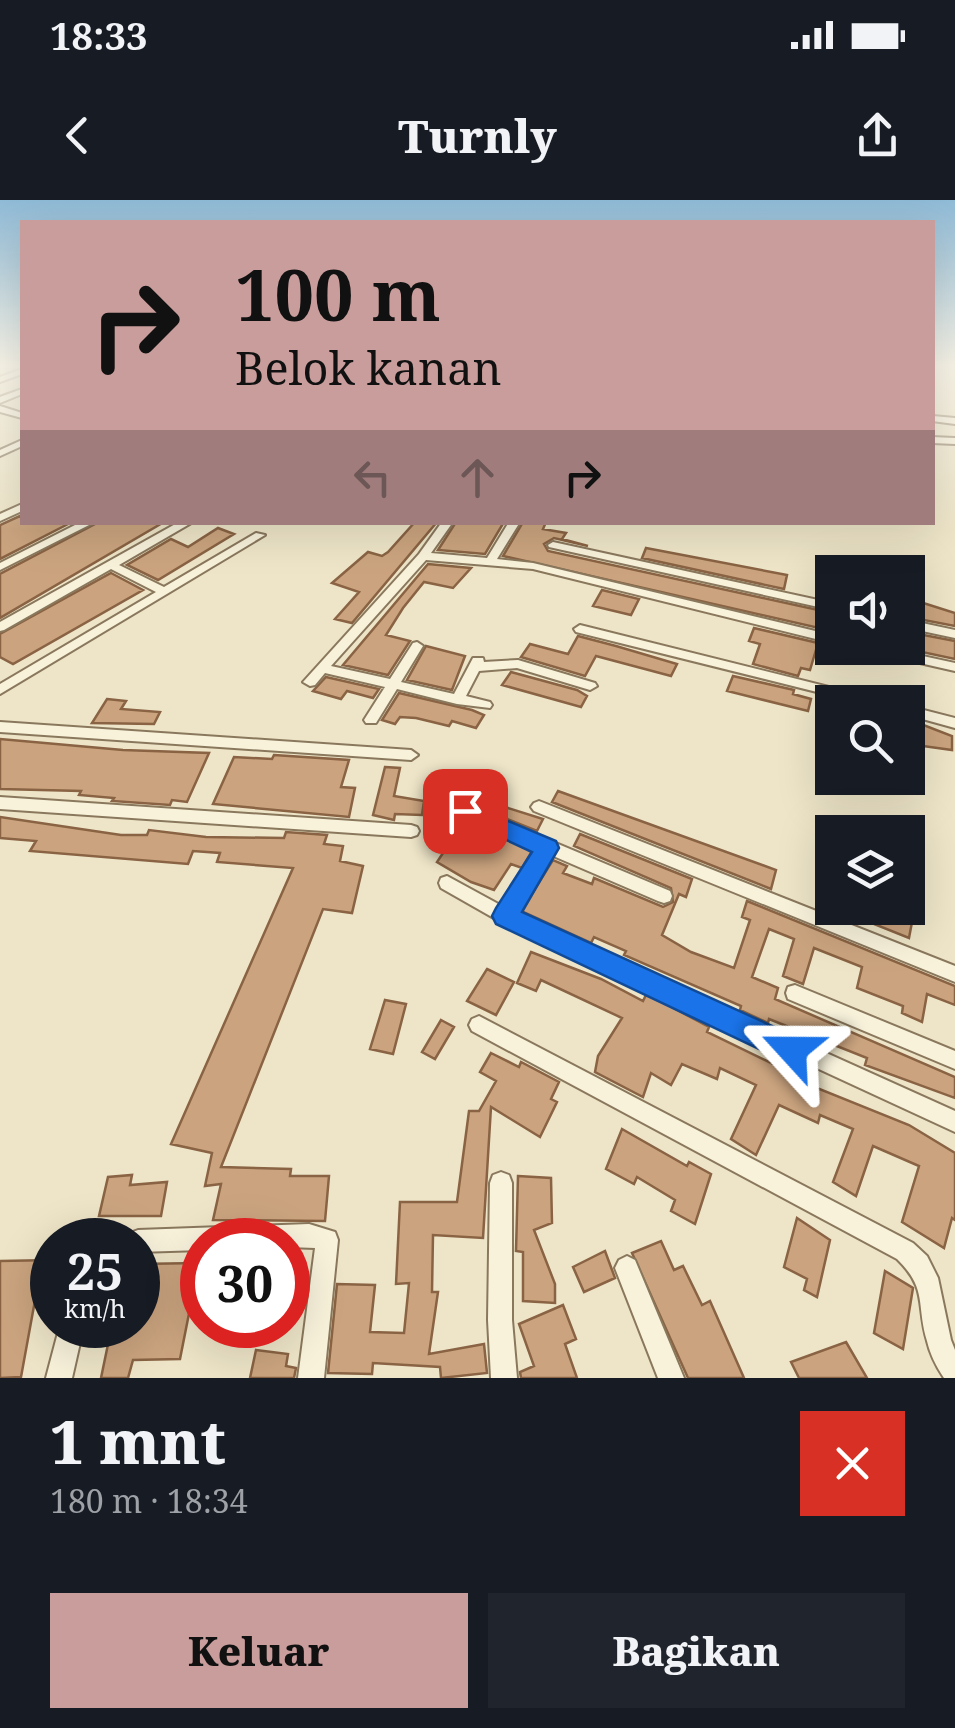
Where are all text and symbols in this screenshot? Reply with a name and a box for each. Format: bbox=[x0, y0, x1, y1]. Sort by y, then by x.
text: 18:33 bbox=[50, 9, 147, 61]
text: Turnly bbox=[398, 105, 557, 166]
icon: back bbox=[50, 108, 105, 163]
icon: share bbox=[850, 108, 905, 163]
text: 100 m bbox=[235, 246, 441, 342]
icon: right bbox=[70, 260, 200, 390]
text: Belok kanan bbox=[235, 337, 502, 398]
icon: left bbox=[345, 450, 400, 505]
icon: ahead bbox=[450, 450, 505, 505]
icon: right bbox=[555, 450, 610, 505]
map controls bbox=[815, 555, 925, 925]
button: sound bbox=[815, 555, 925, 665]
button: search bbox=[815, 685, 925, 795]
pin bbox=[423, 769, 508, 854]
icon: arrive bbox=[438, 784, 493, 839]
button: layers bbox=[815, 815, 925, 925]
position arrow bbox=[740, 998, 844, 1102]
speed limit sign: 30 bbox=[180, 1218, 310, 1348]
text: 25 bbox=[67, 1237, 123, 1305]
text: km/h bbox=[64, 1291, 126, 1325]
text: 1 mnt bbox=[50, 1400, 226, 1482]
button: close bbox=[800, 1411, 905, 1516]
text: 180 m · 18:34 bbox=[50, 1479, 248, 1522]
button: Keluar bbox=[50, 1593, 468, 1708]
button: Bagikan bbox=[488, 1593, 905, 1708]

